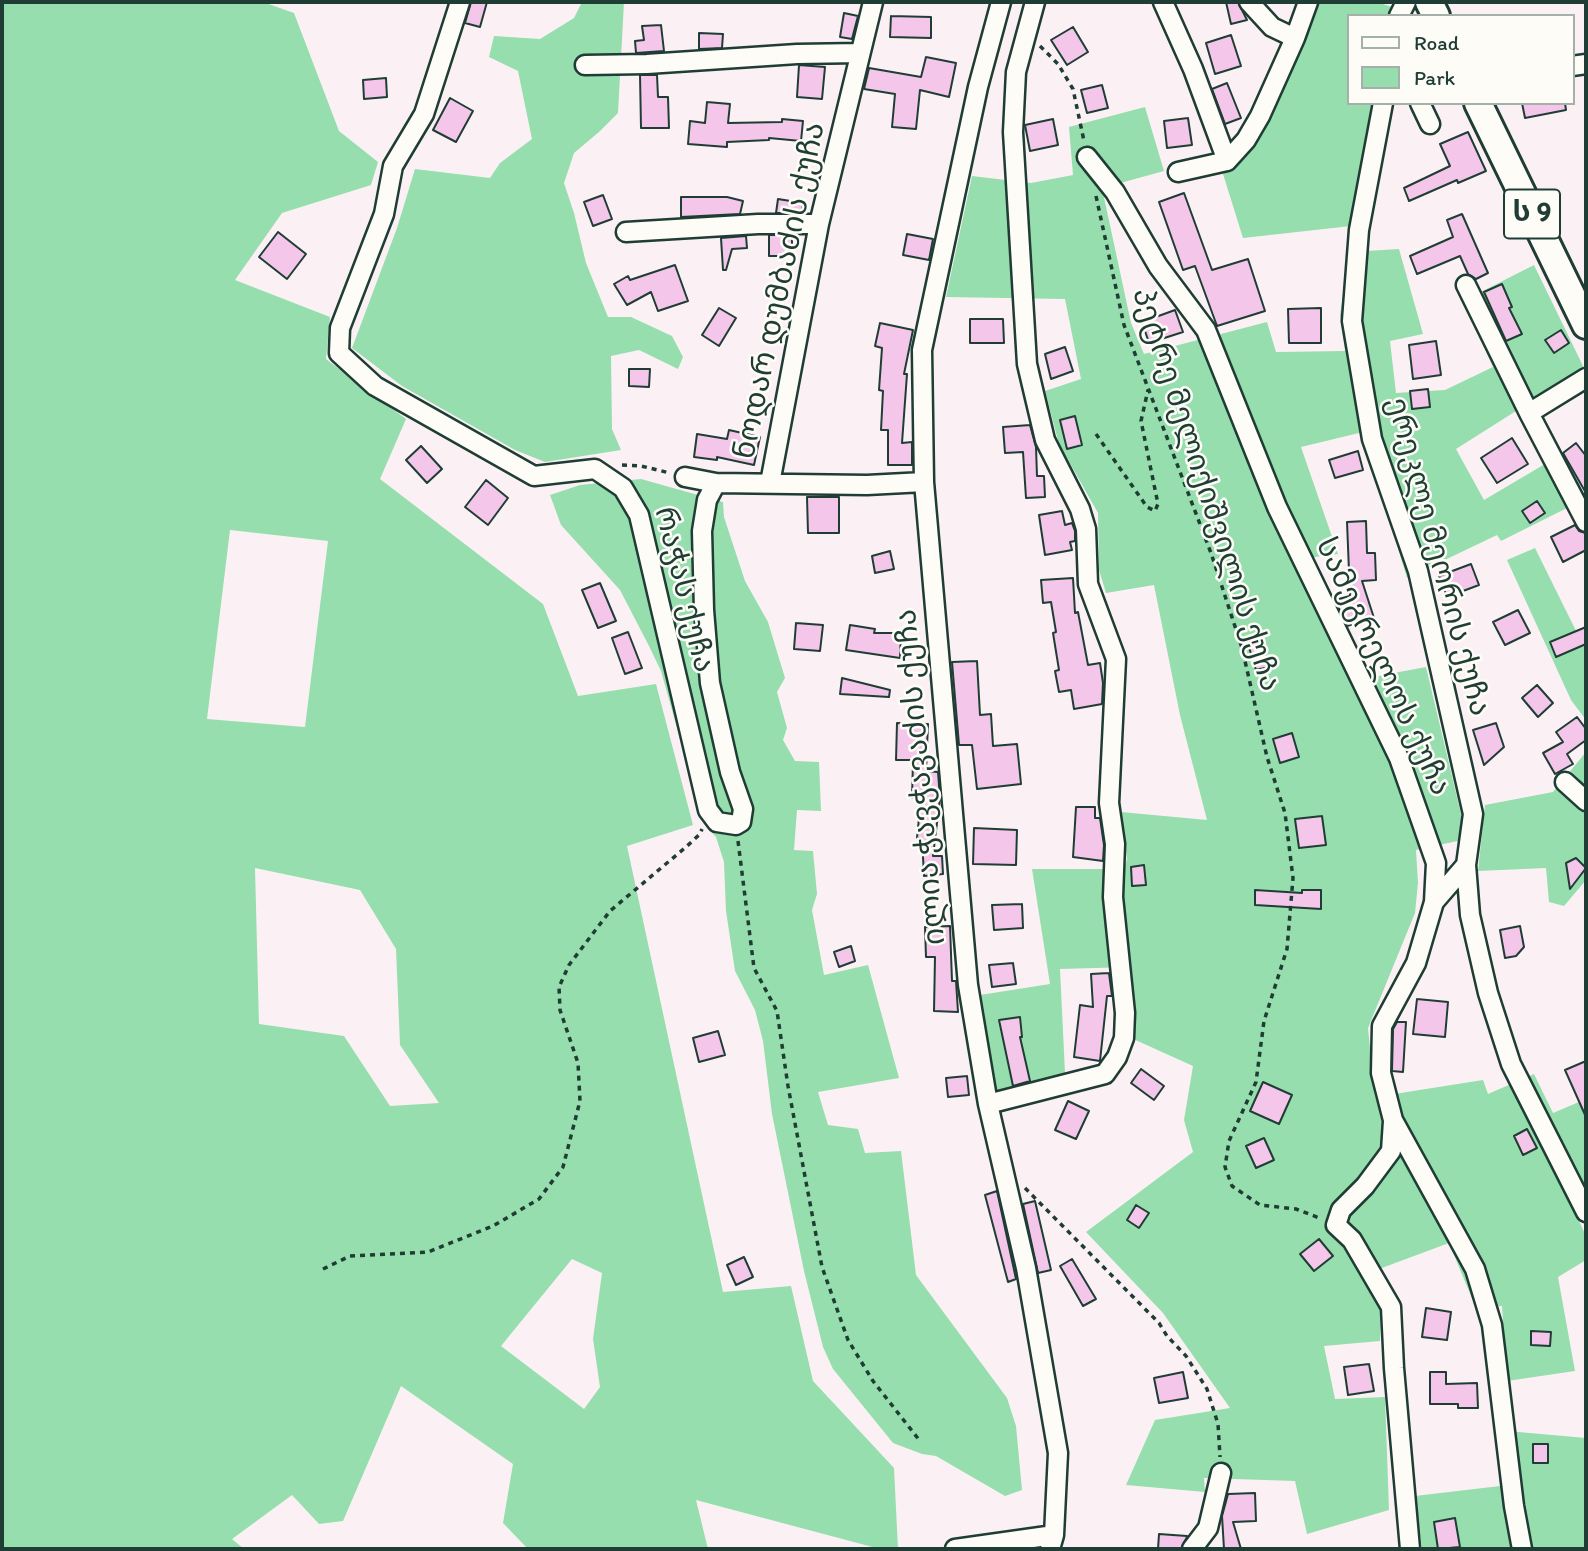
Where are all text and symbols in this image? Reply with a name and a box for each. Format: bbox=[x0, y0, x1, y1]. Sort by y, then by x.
legend bbox=[1346, 14, 1574, 105]
text: Road bbox=[1414, 30, 1459, 55]
text: Park bbox=[1414, 65, 1455, 90]
street label: ნოდარ დუმბაძის ქუჩა bbox=[728, 119, 834, 463]
road number: ს 9 bbox=[1504, 190, 1560, 238]
street label: პეტრე მელიქიშვილის ქუჩა bbox=[1123, 284, 1287, 696]
street label: ერეკლე მეორის ქუჩა bbox=[1377, 394, 1497, 720]
street label: რაჭას ქუჩა bbox=[645, 504, 721, 676]
street label: სამეგრელოს ქუჩა bbox=[1306, 532, 1458, 802]
street label: ილია ჭავჭავაძის ქუჩა bbox=[889, 608, 955, 946]

